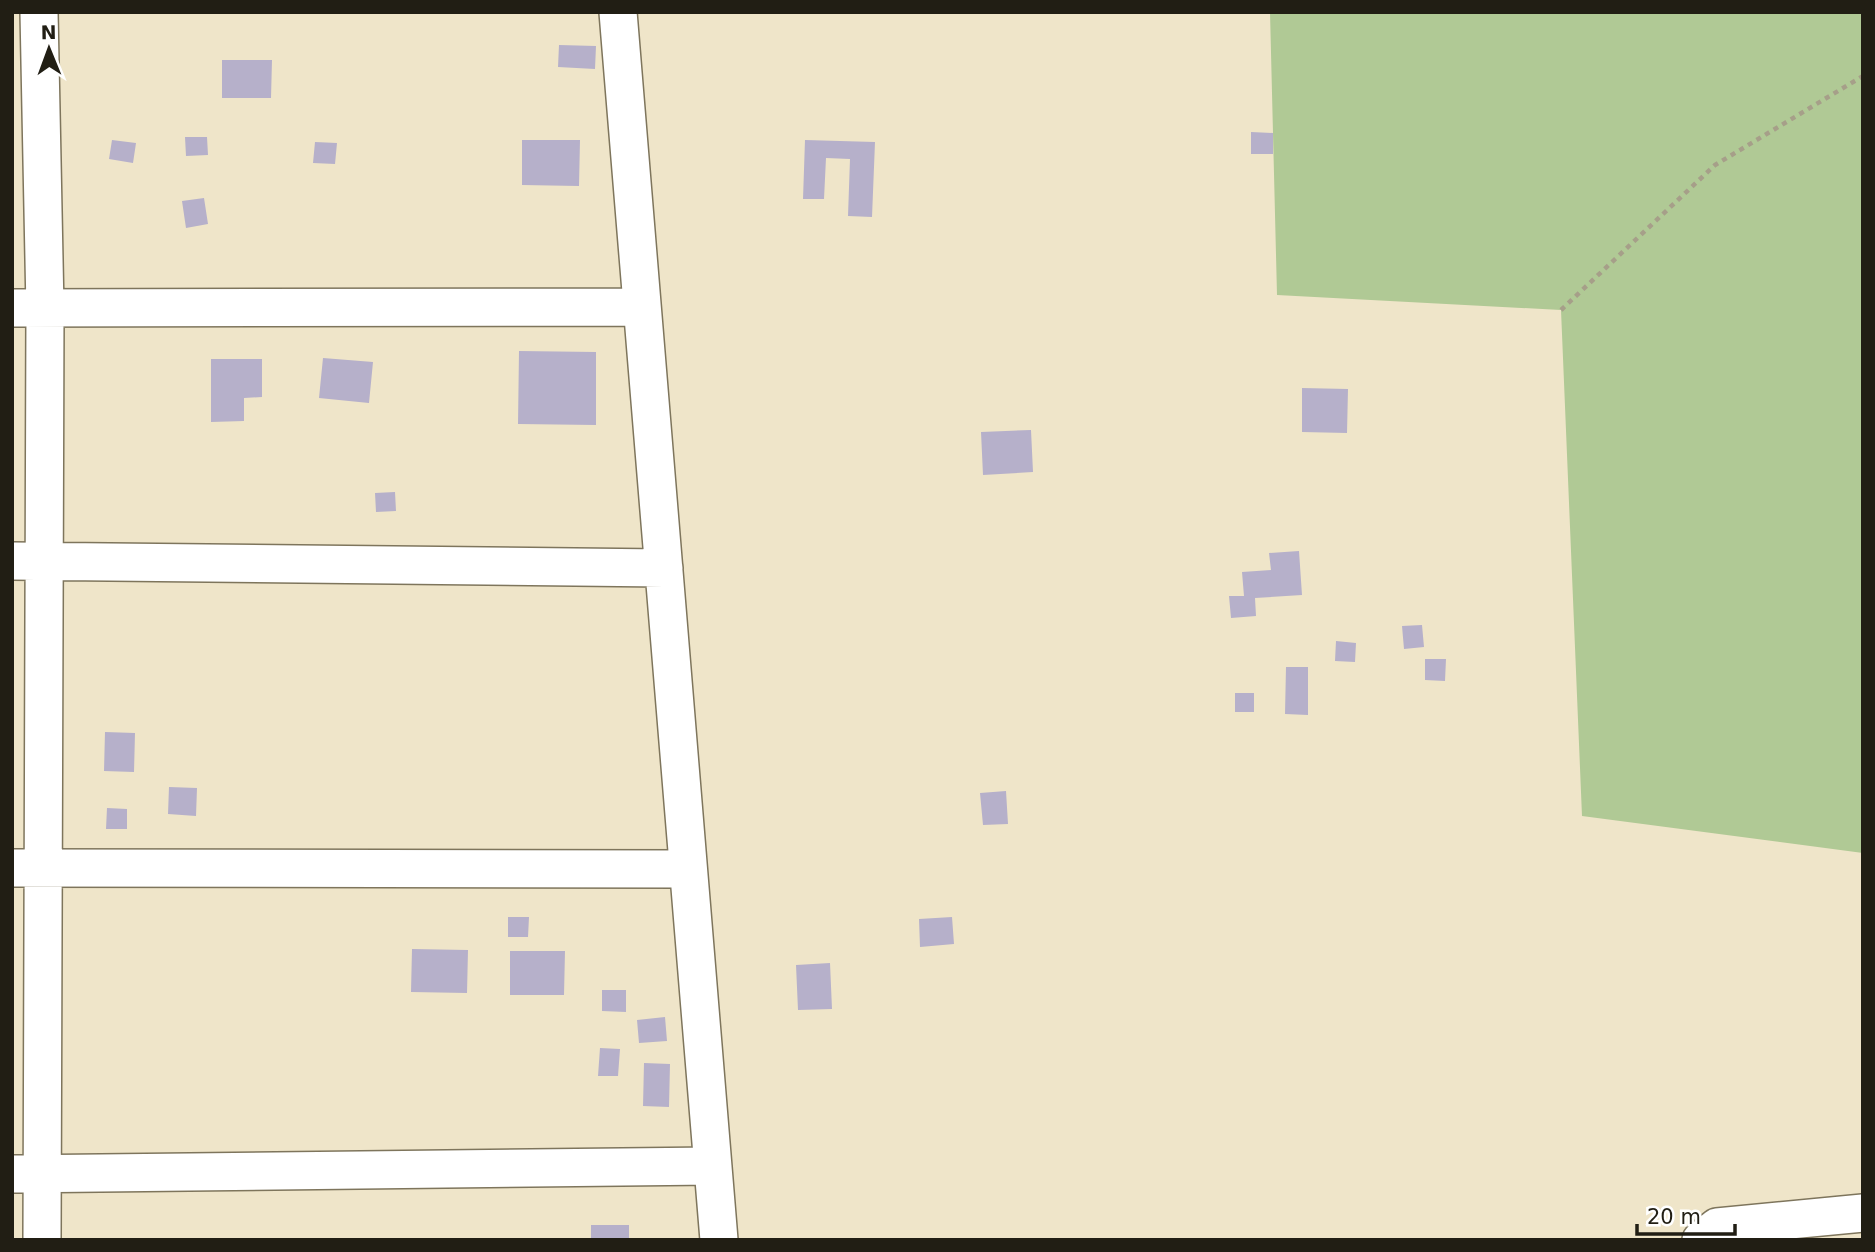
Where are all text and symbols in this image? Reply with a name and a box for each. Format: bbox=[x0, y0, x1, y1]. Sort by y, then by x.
north arrow bbox=[14, 14, 84, 84]
text: N bbox=[41, 21, 57, 43]
scale bar bbox=[1637, 1192, 1735, 1236]
text: 20 m bbox=[1647, 1205, 1701, 1229]

